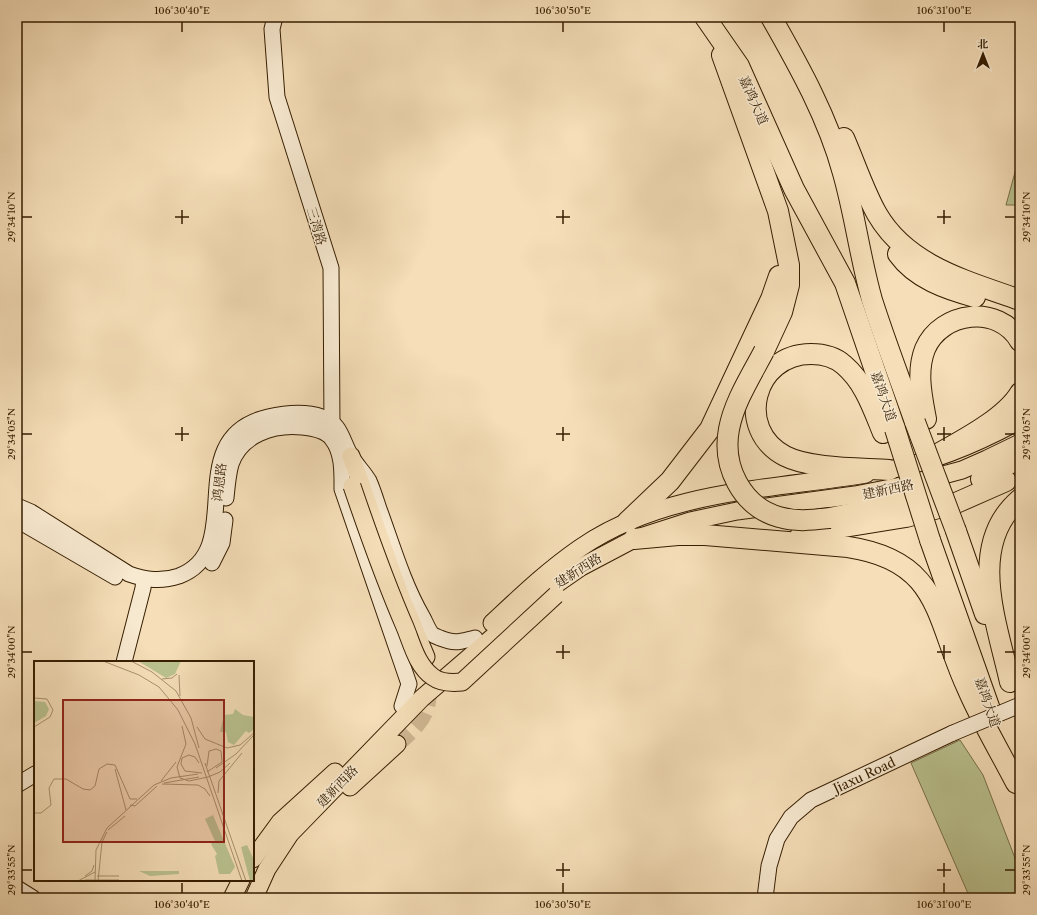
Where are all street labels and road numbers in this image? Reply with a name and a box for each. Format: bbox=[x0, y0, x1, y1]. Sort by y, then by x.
street label: 嘉鸿大道 bbox=[736, 73, 772, 127]
street label: 三湾路 bbox=[304, 205, 330, 247]
street label: 嘉鸿大道 bbox=[868, 369, 900, 423]
street label: 鸿恩路 bbox=[209, 462, 229, 502]
street label: 建新西路 bbox=[861, 476, 915, 502]
street label: 建新西路 bbox=[552, 549, 604, 591]
street label: 嘉鸿大道 bbox=[972, 675, 1004, 729]
street label: Jiaxu Road bbox=[829, 754, 898, 797]
street label: 建新西路 bbox=[313, 762, 361, 810]

